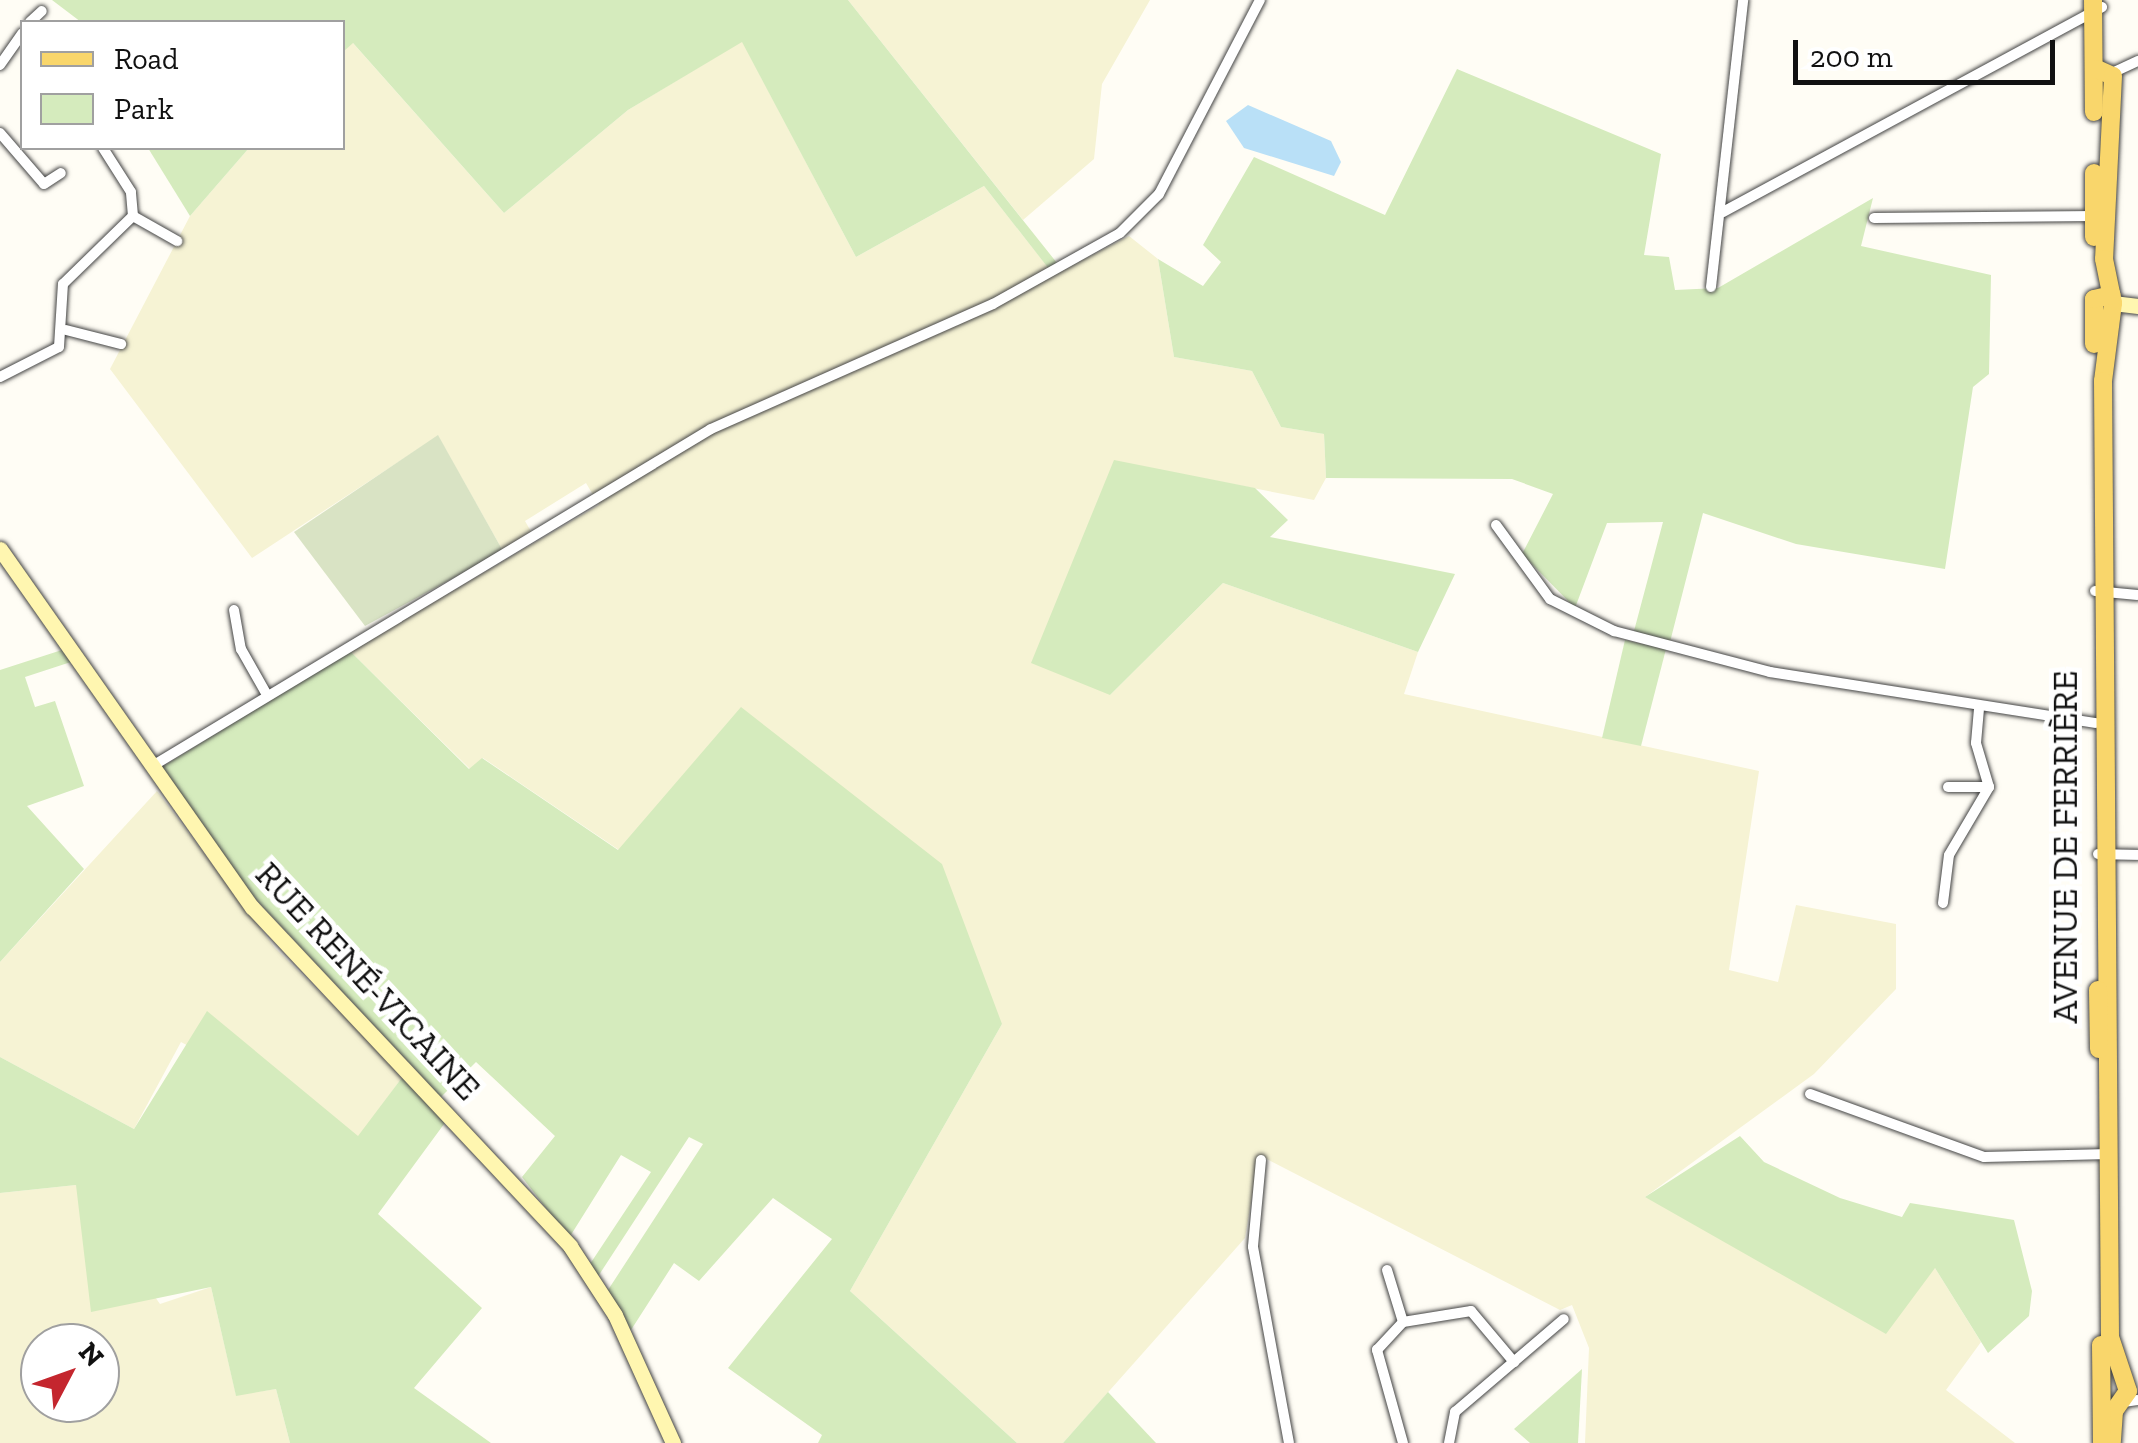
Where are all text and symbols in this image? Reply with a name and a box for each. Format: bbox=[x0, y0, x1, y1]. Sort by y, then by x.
legend bbox=[20, 20, 345, 150]
scale bar bbox=[1798, 20, 2060, 82]
text: 200 m bbox=[1810, 39, 1893, 75]
text: Road bbox=[114, 41, 179, 77]
text: Park bbox=[114, 91, 174, 127]
street label: AVENUE DE FERRIÈRE bbox=[2044, 670, 2086, 1024]
street label: RUE RENÉ-VICAINE bbox=[247, 853, 489, 1109]
north arrow bbox=[20, 1323, 120, 1423]
text: N bbox=[72, 1335, 111, 1373]

